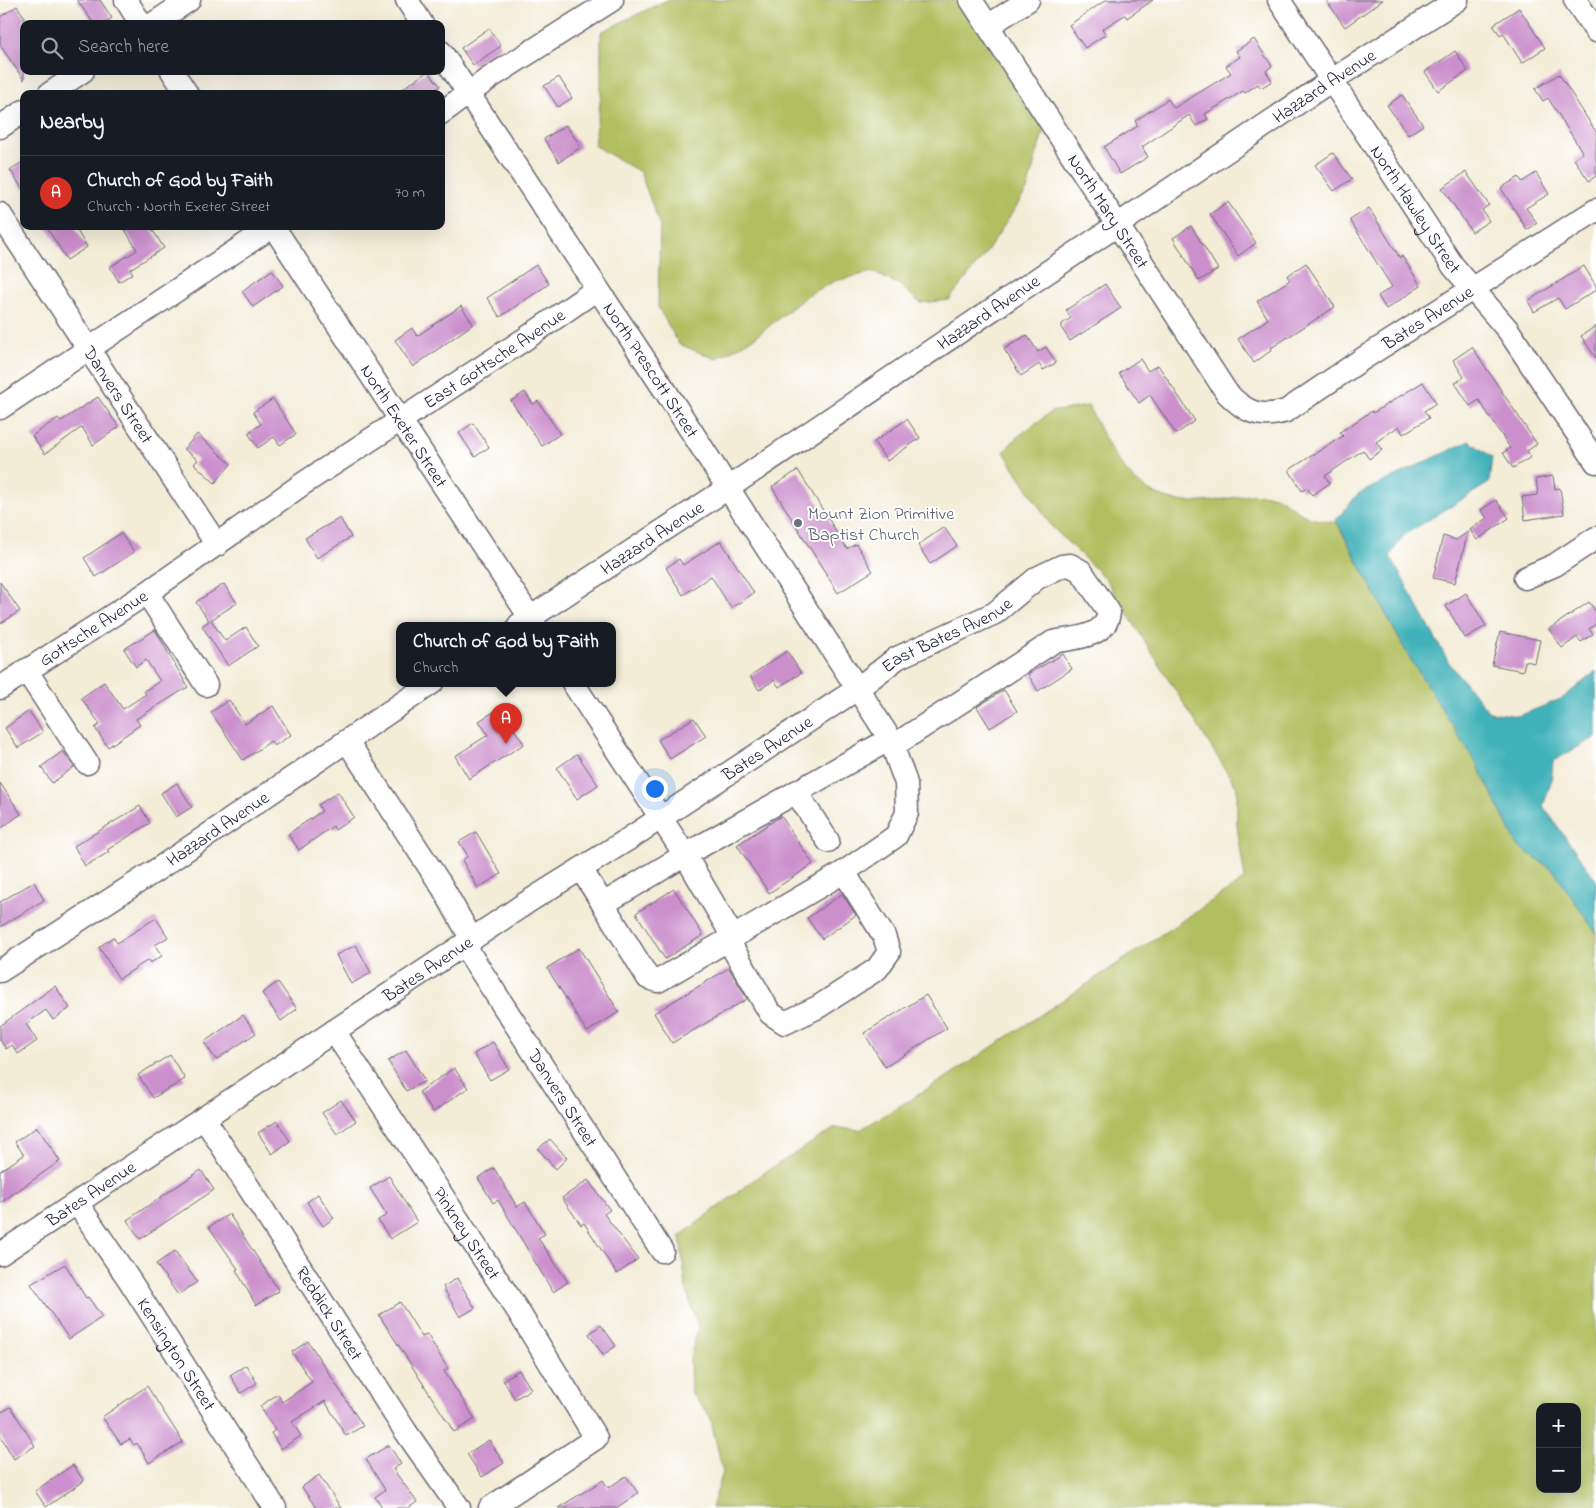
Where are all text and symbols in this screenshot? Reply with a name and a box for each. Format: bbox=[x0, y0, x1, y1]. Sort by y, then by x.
search box bbox=[20, 20, 445, 75]
icon: search bbox=[38, 34, 66, 62]
text: Search here bbox=[78, 34, 169, 61]
street label: Hazzard Avenue bbox=[1268, 43, 1383, 131]
text: Nearby bbox=[40, 108, 104, 138]
street label: North Hawley Street bbox=[1363, 141, 1466, 281]
street label: North Mary Street bbox=[1060, 150, 1154, 275]
text: Church of God by Faith bbox=[87, 168, 273, 195]
text: A bbox=[51, 181, 61, 205]
text: 70 m bbox=[395, 181, 425, 205]
text: Church · North Exeter Street bbox=[87, 195, 270, 219]
street label: Hazzard Avenue bbox=[933, 269, 1047, 358]
street label: Bates Avenue bbox=[1377, 280, 1480, 358]
street label: North Prescott Street bbox=[595, 298, 704, 444]
street label: East Gottsche Avenue bbox=[419, 303, 572, 417]
street label: Danvers Street bbox=[75, 341, 158, 450]
street label: North Exeter Street bbox=[352, 360, 453, 494]
street label: Hazzard Avenue bbox=[596, 495, 711, 583]
place label: Mount Zion Primitive Baptist Church bbox=[807, 502, 955, 549]
marker: Mount Zion Primitive Baptist Church bbox=[792, 517, 804, 529]
street label: Gottsche Avenue bbox=[35, 584, 155, 674]
street label: East Bates Avenue bbox=[877, 592, 1020, 680]
popup bbox=[396, 622, 616, 687]
text: Church of God by Faith bbox=[413, 629, 599, 656]
text: Church bbox=[413, 656, 458, 680]
pin: A bbox=[490, 703, 522, 744]
street label: Bates Avenue bbox=[717, 710, 819, 790]
your location bbox=[642, 776, 668, 802]
street label: Hazzard Avenue bbox=[162, 786, 276, 874]
street label: Bates Avenue bbox=[378, 930, 480, 1010]
street label: Danvers Street bbox=[519, 1044, 603, 1153]
street label: Bates Avenue bbox=[41, 1155, 143, 1235]
street label: Pinkney Street bbox=[425, 1183, 505, 1286]
street label: Reddick Street bbox=[288, 1262, 368, 1366]
street label: Kensington Street bbox=[129, 1294, 221, 1417]
map controls bbox=[1536, 1403, 1581, 1493]
button: + bbox=[1536, 1403, 1581, 1448]
button: − bbox=[1536, 1448, 1581, 1493]

